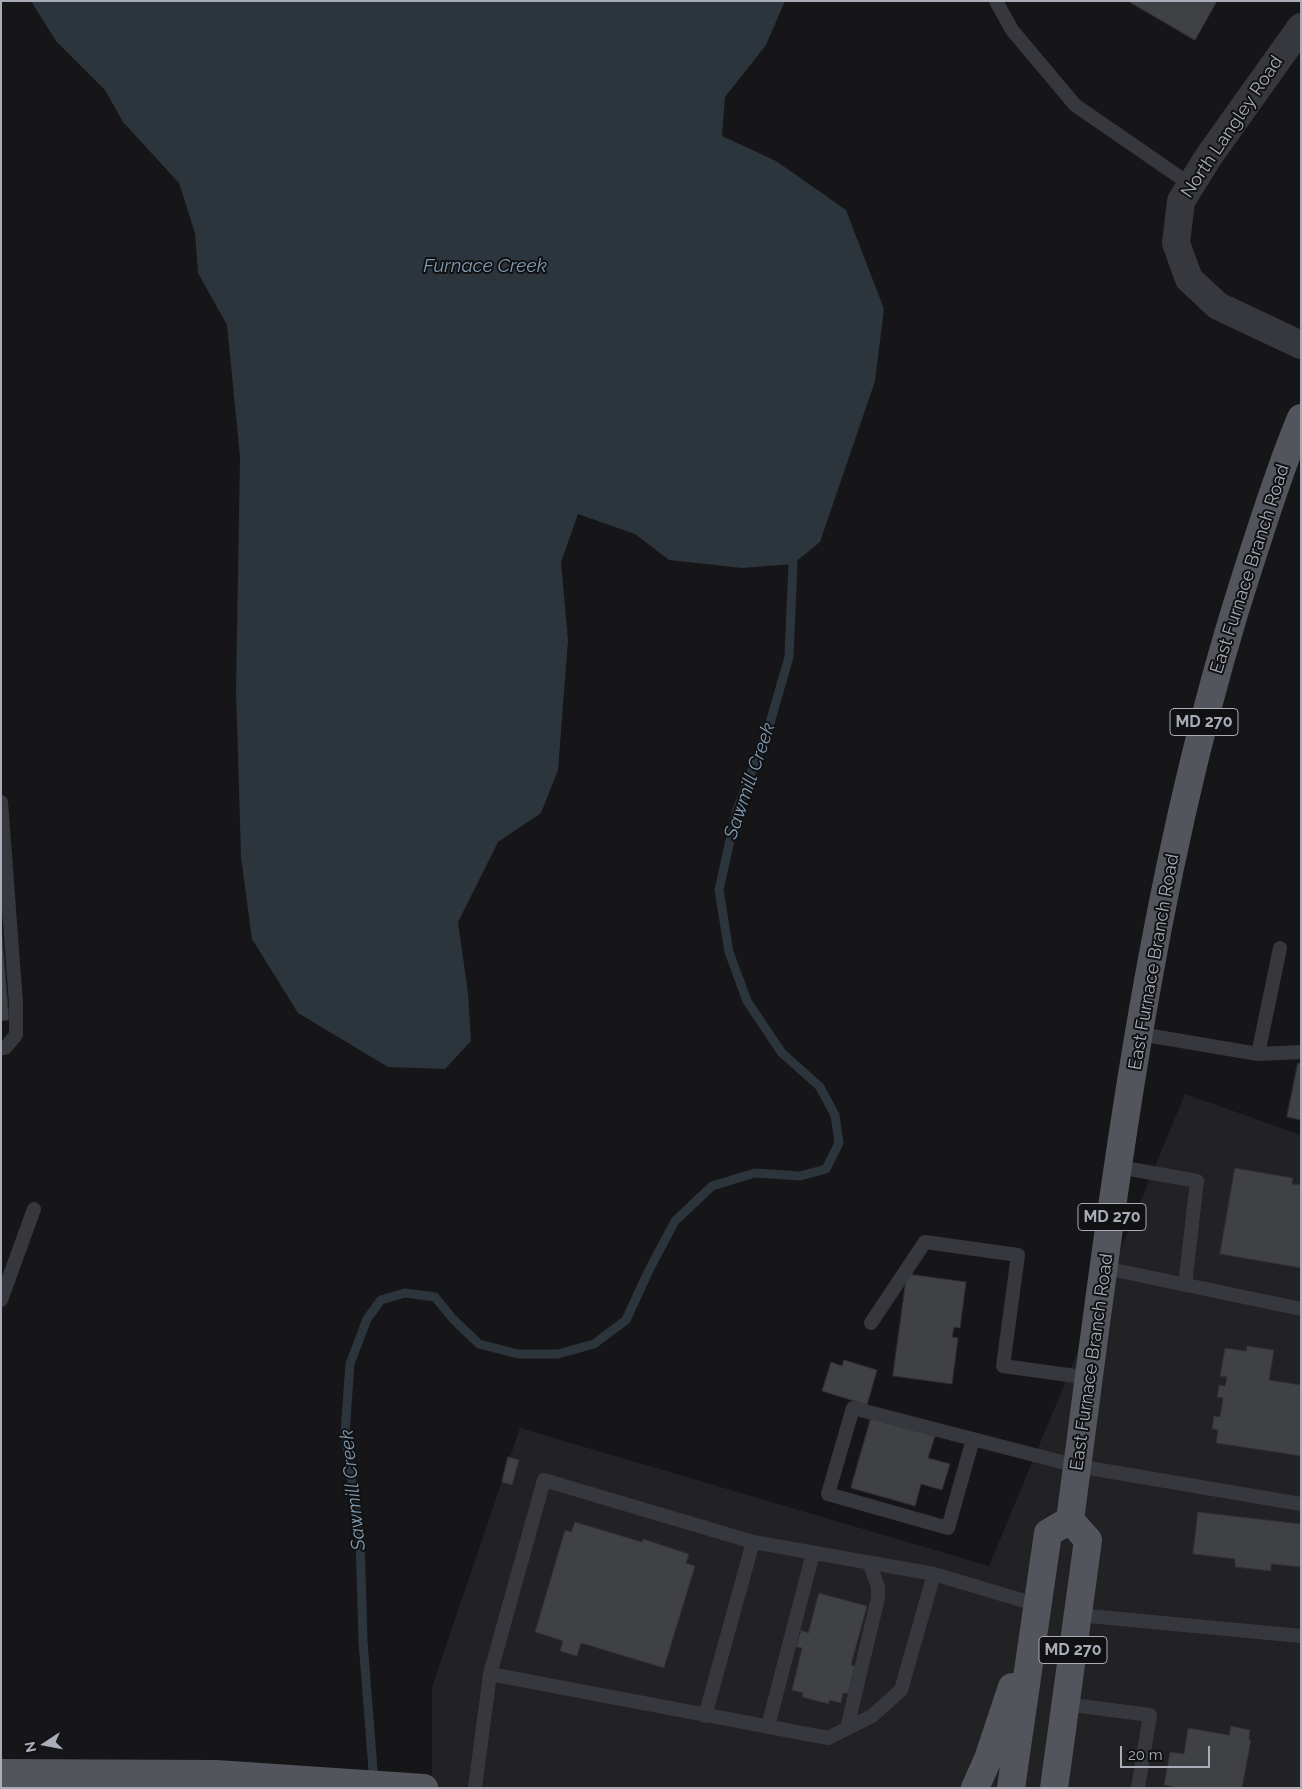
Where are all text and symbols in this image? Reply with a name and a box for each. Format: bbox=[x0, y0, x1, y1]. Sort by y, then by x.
street label: North Langley Road bbox=[1176, 52, 1288, 202]
water label: Furnace Creek bbox=[423, 255, 547, 277]
street label: East Furnace Branch Road bbox=[1206, 462, 1294, 676]
road number: MD 270 bbox=[1170, 709, 1238, 736]
water label: Sawmill Creek bbox=[719, 720, 781, 842]
street label: East Furnace Branch Road bbox=[1124, 852, 1184, 1072]
road number: MD 270 bbox=[1078, 1204, 1146, 1230]
street label: East Furnace Branch Road bbox=[1066, 1252, 1118, 1472]
water label: Sawmill Creek bbox=[335, 1428, 371, 1552]
road number: MD 270 bbox=[1039, 1636, 1107, 1664]
north arrow bbox=[20, 1719, 70, 1769]
scale bar bbox=[1122, 1736, 1212, 1768]
text: N bbox=[21, 1740, 39, 1754]
text: 20 m bbox=[1128, 1746, 1163, 1764]

